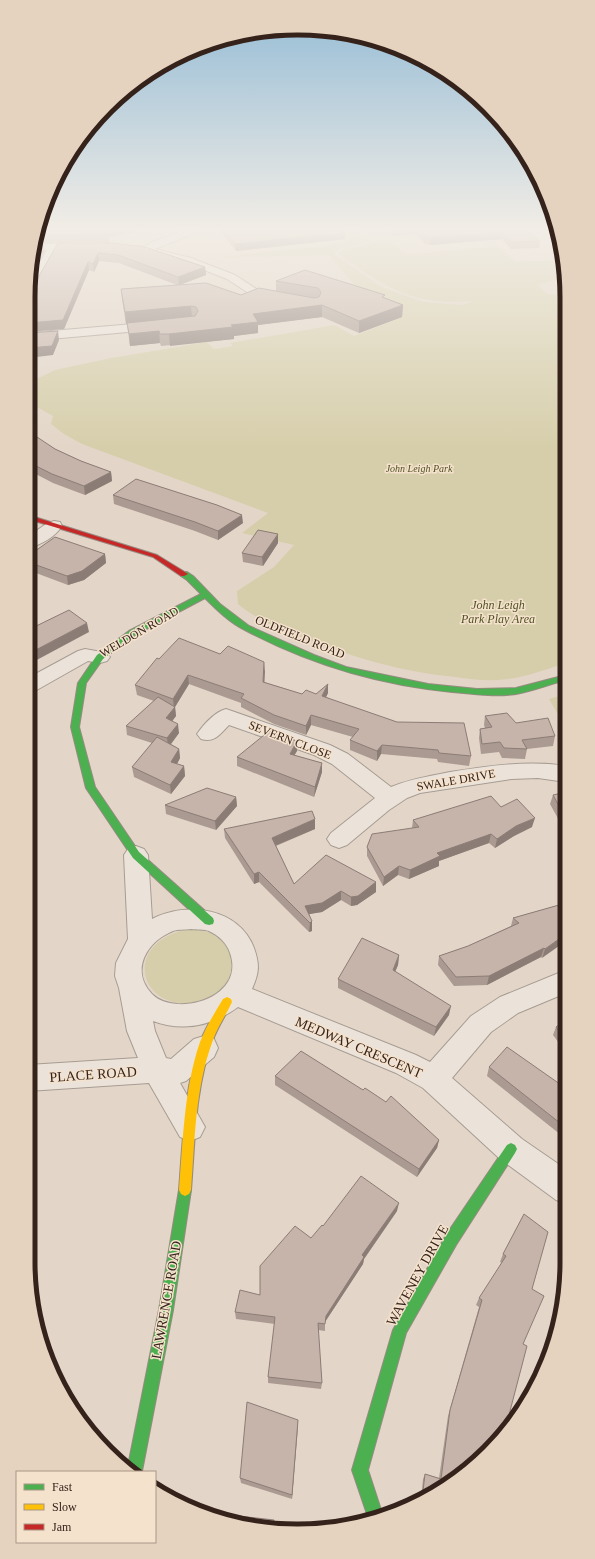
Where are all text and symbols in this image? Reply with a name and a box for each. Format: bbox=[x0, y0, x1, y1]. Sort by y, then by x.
park label: John Leigh Park bbox=[386, 463, 453, 474]
park label: John Leigh Park Play Area bbox=[460, 598, 535, 626]
street label: WELDON ROAD bbox=[97, 604, 181, 660]
street label: OLDFIELD ROAD bbox=[253, 613, 347, 662]
street label: SEVERN CLOSE bbox=[247, 718, 333, 762]
street label: SWALE DRIVE bbox=[416, 766, 496, 794]
street label: MEDWAY CRESCENT bbox=[293, 1014, 425, 1081]
street label: PLACE ROAD bbox=[49, 1064, 137, 1085]
street label: WAVENEY DRIVE bbox=[383, 1222, 451, 1328]
street label: LAWRENCE ROAD bbox=[149, 1240, 184, 1360]
legend bbox=[16, 1471, 156, 1543]
text: Fast bbox=[52, 1480, 73, 1494]
text: Slow bbox=[52, 1500, 77, 1514]
text: Jam bbox=[52, 1520, 72, 1534]

